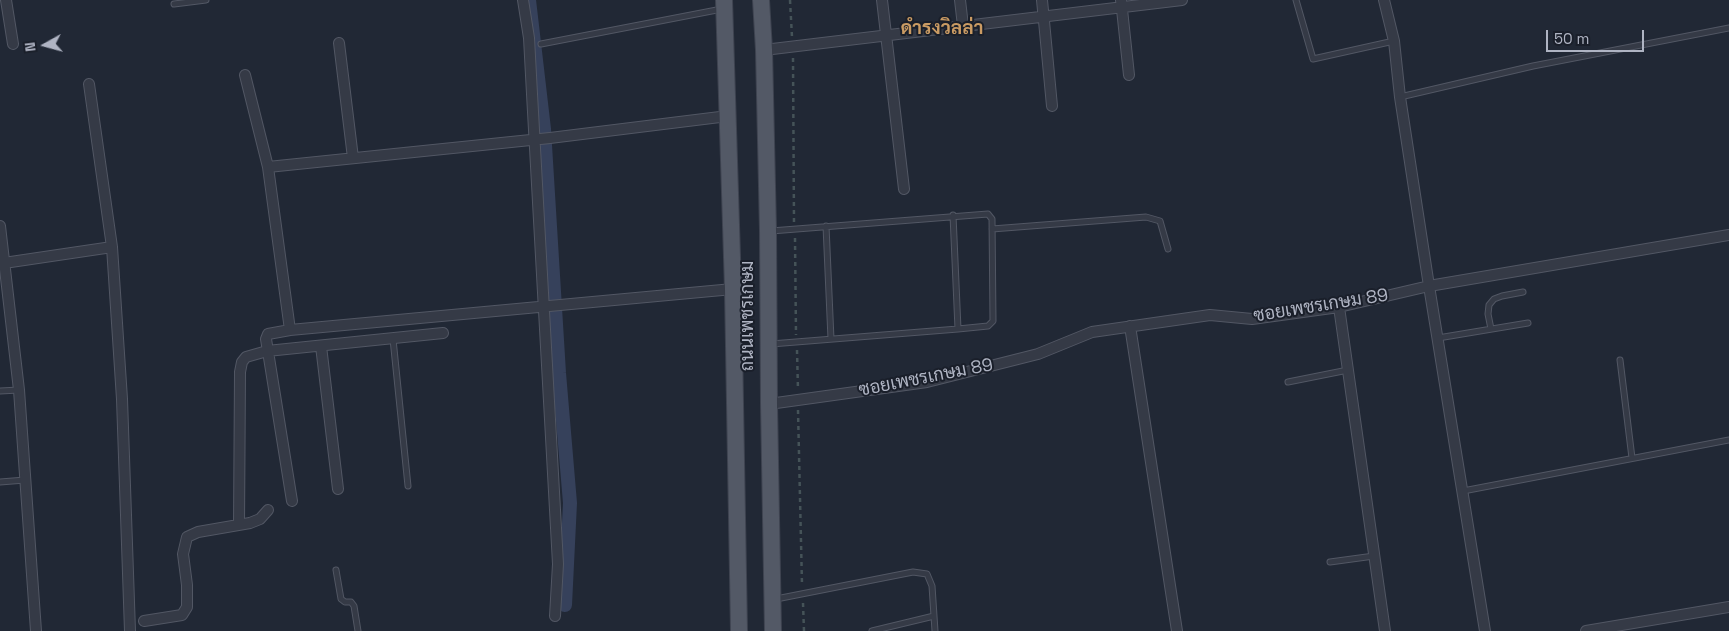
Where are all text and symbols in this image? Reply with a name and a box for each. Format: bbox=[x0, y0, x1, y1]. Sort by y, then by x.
district label: ดำรงวิลล่า bbox=[901, 18, 983, 40]
north arrow bbox=[20, 20, 70, 70]
scale bar bbox=[1549, 20, 1646, 52]
text: 50 m bbox=[1554, 29, 1589, 48]
text: N bbox=[21, 41, 40, 53]
street label: ถนนเพชรเกษม bbox=[737, 261, 759, 371]
street label: ซอยเพชรเกษม 89 bbox=[1252, 285, 1390, 327]
street label: ซอยเพชรเกษม 89 bbox=[857, 354, 995, 402]

